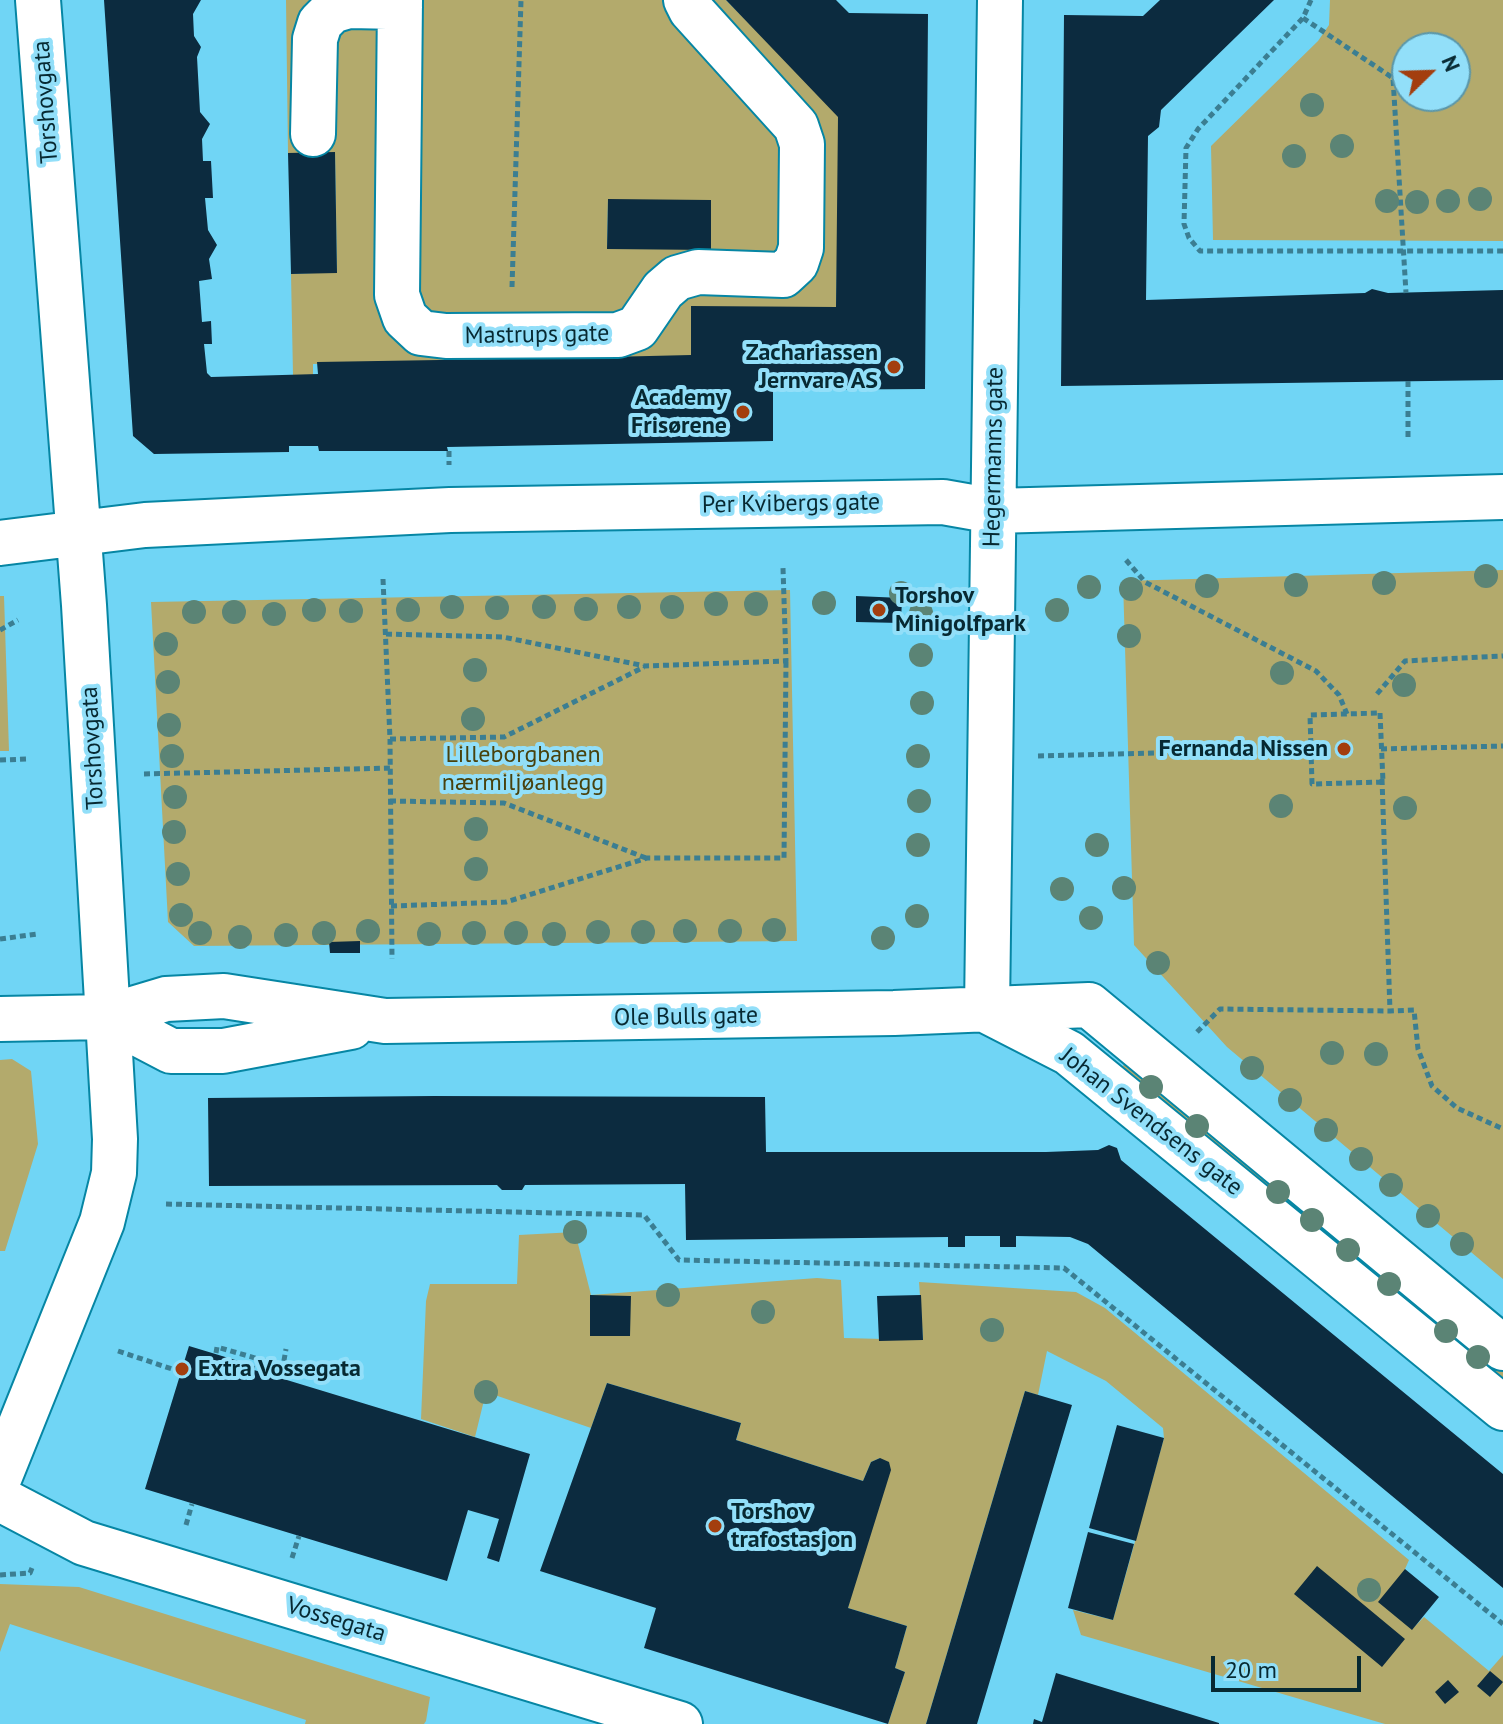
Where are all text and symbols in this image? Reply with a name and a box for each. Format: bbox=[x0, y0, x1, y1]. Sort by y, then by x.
north arrow bbox=[1391, 32, 1471, 112]
street label: Torshovgata bbox=[27, 40, 65, 164]
text: N bbox=[1436, 51, 1467, 76]
street label: Mastrups gate bbox=[464, 319, 610, 351]
place label: Zachariassen Jernvare AS bbox=[746, 339, 878, 395]
marker: Zachariassen Jernvare AS bbox=[885, 358, 903, 376]
street label: Hegermanns gate bbox=[978, 367, 1010, 547]
place label: Academy Frisørene bbox=[631, 384, 727, 440]
marker: Academy Frisørene bbox=[734, 403, 752, 421]
street label: Per Kvibergs gate bbox=[702, 488, 880, 520]
place label: Torshov Minigolfpark bbox=[895, 582, 1026, 638]
marker: Torshov Minigolfpark bbox=[870, 601, 888, 619]
street label: Torshovgata bbox=[75, 686, 111, 810]
place label: Fernanda Nissen bbox=[1158, 735, 1328, 763]
marker: Fernanda Nissen bbox=[1335, 740, 1353, 758]
park label: Lilleborgbanen nærmiljøanlegg bbox=[442, 741, 604, 797]
street label: Ole Bulls gate bbox=[614, 1001, 758, 1033]
street label: Johan Svendsens gate bbox=[1054, 1042, 1248, 1202]
place label: Extra Vossegata bbox=[198, 1355, 361, 1383]
marker: Extra Vossegata bbox=[173, 1360, 191, 1378]
place label: Torshov trafostasjon bbox=[731, 1498, 853, 1554]
marker: Torshov trafostasjon bbox=[706, 1517, 724, 1535]
street label: Vossegata bbox=[283, 1591, 389, 1649]
scale bar bbox=[1215, 1640, 1365, 1690]
text: 20 m bbox=[1225, 1654, 1277, 1685]

